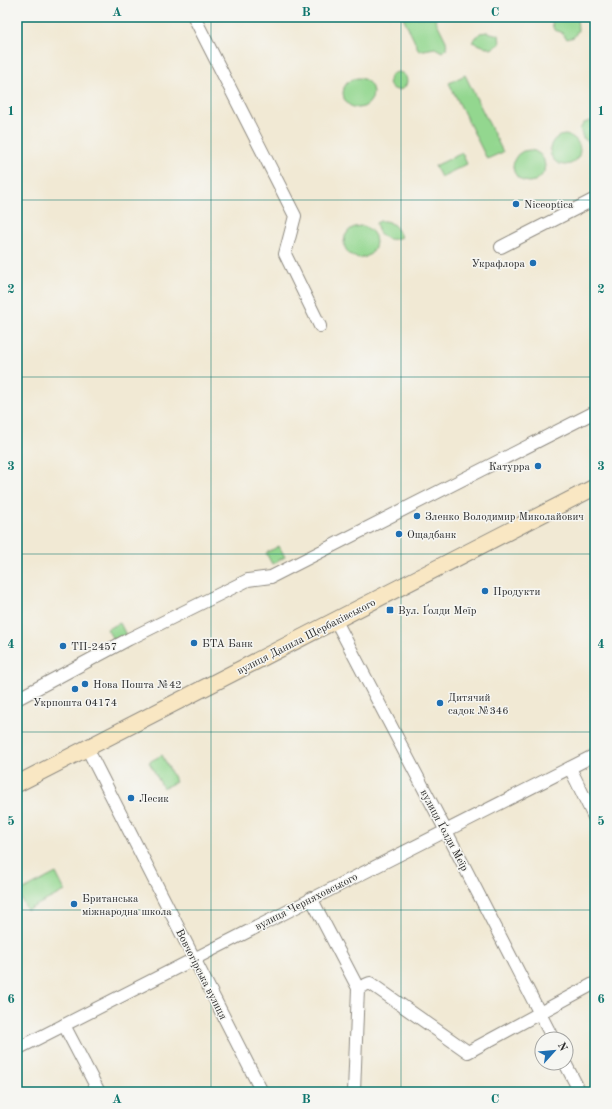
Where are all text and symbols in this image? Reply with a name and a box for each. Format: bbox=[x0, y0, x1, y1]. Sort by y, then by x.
text: A bbox=[112, 6, 122, 19]
text: B bbox=[301, 6, 311, 19]
text: C bbox=[491, 6, 499, 19]
text: 1 bbox=[7, 105, 15, 118]
text: 1 bbox=[597, 105, 605, 118]
marker: Niceoptica bbox=[511, 199, 521, 209]
place label: Niceoptica bbox=[524, 200, 574, 211]
marker: Украфлора bbox=[528, 258, 538, 268]
place label: Украфлора bbox=[471, 259, 526, 270]
text: 2 bbox=[7, 283, 15, 296]
text: 2 bbox=[597, 283, 605, 296]
text: 3 bbox=[7, 460, 15, 473]
text: 3 bbox=[597, 460, 605, 473]
marker: Катурра bbox=[533, 461, 543, 471]
place label: Катурра bbox=[489, 462, 531, 473]
marker: Зленко Володимир Миколайович bbox=[412, 511, 422, 521]
place label: Зленко Володимир Миколайович bbox=[425, 512, 584, 523]
marker: Ощадбанк bbox=[394, 529, 404, 539]
place label: Ощадбанк bbox=[407, 530, 457, 541]
marker: Продукти bbox=[480, 586, 490, 596]
place label: Продукти bbox=[493, 587, 540, 598]
street label: вулиця Данила Щербаківського bbox=[236, 597, 378, 677]
place label: Вул. Ґолди Меїр bbox=[398, 603, 477, 617]
marker: Вул. Ґолди Меїр bbox=[385, 605, 395, 615]
text: 4 bbox=[7, 638, 15, 651]
marker: БТА Банк bbox=[189, 638, 199, 648]
text: 4 bbox=[597, 638, 605, 651]
place label: БТА Банк bbox=[202, 639, 253, 650]
marker: ТП-2457 bbox=[58, 641, 68, 651]
place label: ТП-2457 bbox=[71, 642, 117, 653]
marker: Нова Пошта №42 bbox=[80, 679, 90, 689]
place label: Нова Пошта №42 bbox=[93, 680, 182, 691]
marker: Укрпошта 04174 bbox=[70, 684, 80, 694]
place label: Дитячий садок №346 bbox=[448, 693, 509, 717]
place label: Укрпошта 04174 bbox=[33, 698, 117, 709]
marker: Дитячий садок №346 bbox=[435, 698, 445, 708]
street label: вулиця Ґолди Меїр bbox=[418, 787, 473, 874]
marker: Лесик bbox=[126, 793, 136, 803]
place label: Лесик bbox=[139, 794, 169, 805]
text: 5 bbox=[7, 815, 15, 828]
text: 5 bbox=[597, 815, 605, 828]
street label: вулиця Черняховського bbox=[254, 872, 360, 933]
place label: Британська міжнародна школа bbox=[82, 894, 172, 918]
marker: Британська міжнародна школа bbox=[69, 899, 79, 909]
street label: Вовчогірська вулиця bbox=[173, 928, 228, 1022]
text: 6 bbox=[7, 993, 15, 1006]
text: 6 bbox=[597, 993, 605, 1006]
north arrow bbox=[534, 1031, 574, 1071]
text: N bbox=[555, 1041, 569, 1054]
text: A bbox=[112, 1093, 122, 1106]
text: B bbox=[301, 1093, 311, 1106]
text: C bbox=[491, 1093, 499, 1106]

